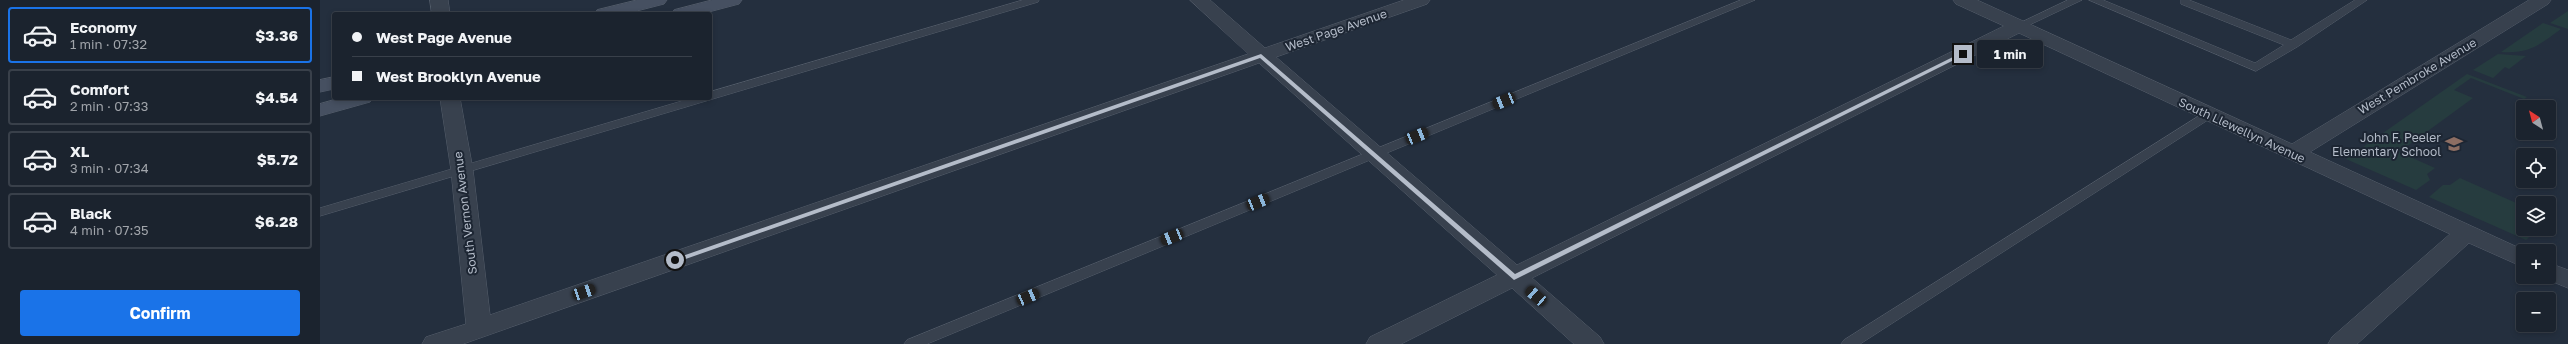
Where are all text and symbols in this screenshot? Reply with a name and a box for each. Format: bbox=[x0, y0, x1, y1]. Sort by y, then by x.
street label: West Page Avenue bbox=[1283, 6, 1389, 54]
icon: car bbox=[22, 17, 58, 53]
text: Economy bbox=[70, 18, 137, 36]
text: $3.36 bbox=[255, 26, 298, 44]
text: West Page Avenue bbox=[376, 28, 512, 46]
street label: West Pembroke Avenue bbox=[2355, 35, 2479, 117]
text: 1 min · 07:32 bbox=[70, 36, 147, 52]
callout: 1 min bbox=[1977, 40, 2043, 68]
route end bbox=[1954, 45, 1972, 63]
text: 1 min bbox=[1994, 46, 2026, 62]
text: West Brooklyn Avenue bbox=[376, 67, 541, 85]
icon: car bbox=[22, 79, 58, 115]
text: Comfort bbox=[70, 80, 129, 98]
text: $4.54 bbox=[255, 88, 298, 106]
car bbox=[1491, 91, 1517, 111]
street label: South Llewellyn Avenue bbox=[2176, 94, 2308, 166]
text: 2 min · 07:33 bbox=[70, 98, 148, 114]
north arrow bbox=[2516, 100, 2556, 140]
map controls bbox=[2516, 100, 2556, 332]
car bbox=[1404, 126, 1430, 146]
place label: John F. Peeler Elementary School bbox=[2332, 130, 2441, 159]
school or university icon: John F. Peeler Elementary School bbox=[2444, 134, 2464, 154]
icon: car bbox=[22, 141, 58, 177]
text: XL bbox=[70, 142, 89, 160]
button: locate bbox=[2516, 148, 2556, 188]
text: $5.72 bbox=[257, 150, 298, 168]
street label: South Vernon Avenue bbox=[450, 151, 480, 275]
text: 3 min · 07:34 bbox=[70, 160, 149, 176]
car bbox=[1245, 192, 1271, 212]
button: layers bbox=[2516, 196, 2556, 236]
icon: car bbox=[22, 203, 58, 239]
text: Black bbox=[70, 204, 112, 222]
text: $6.28 bbox=[255, 212, 298, 230]
text: 4 min · 07:35 bbox=[70, 222, 149, 238]
car bbox=[1159, 227, 1185, 247]
button: + bbox=[2516, 244, 2556, 284]
route start bbox=[666, 251, 684, 269]
car bbox=[571, 282, 597, 302]
car bbox=[1523, 284, 1549, 308]
car bbox=[1015, 287, 1041, 307]
button: Confirm bbox=[20, 290, 300, 336]
button: − bbox=[2516, 292, 2556, 332]

